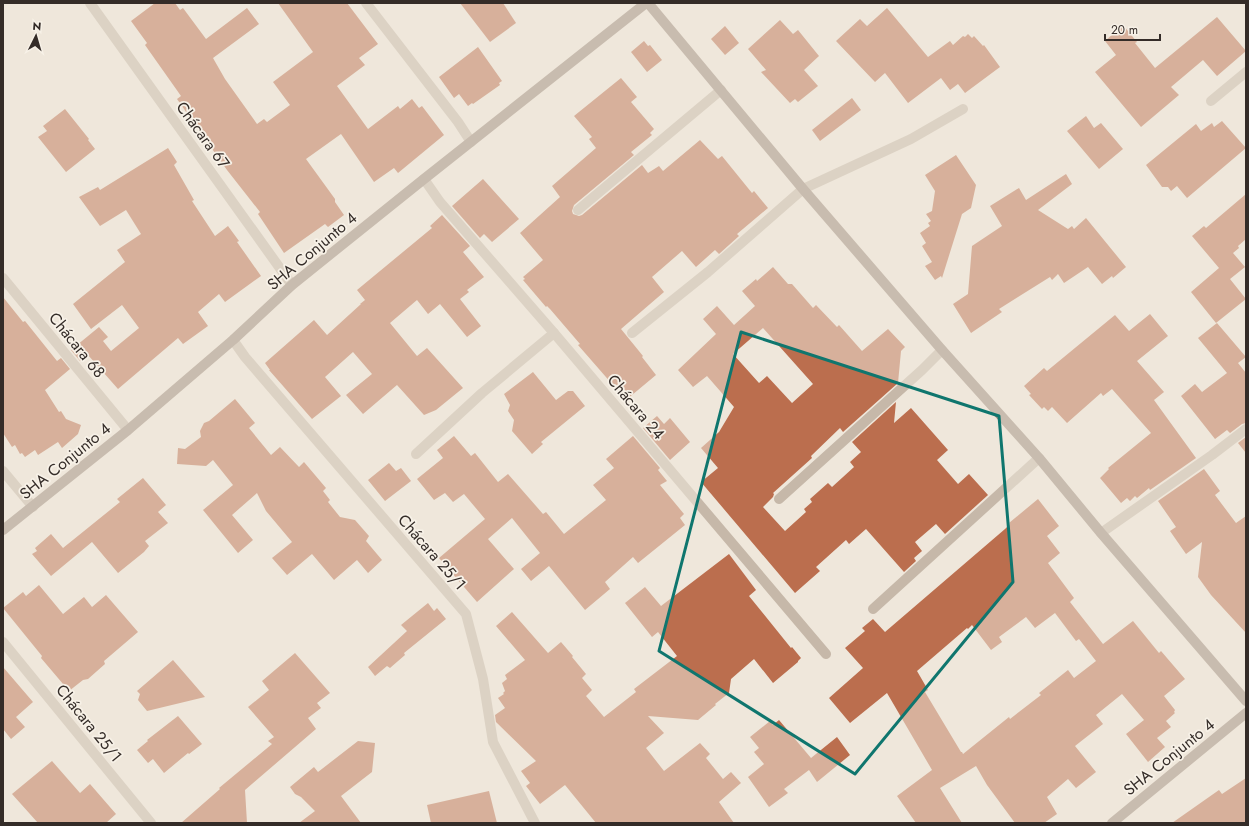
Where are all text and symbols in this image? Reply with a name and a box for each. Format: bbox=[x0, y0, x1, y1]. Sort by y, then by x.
north arrow bbox=[16, 16, 56, 56]
scale bar bbox=[1105, 16, 1160, 42]
text: N bbox=[32, 18, 42, 34]
text: 20 m bbox=[1111, 21, 1138, 39]
street label: Chácara 67 bbox=[171, 97, 236, 174]
street label: SHA Conjunto 4 bbox=[262, 206, 362, 296]
street label: Chácara 68 bbox=[43, 307, 111, 383]
street label: Chácara 24 bbox=[602, 369, 670, 445]
street label: SHA Conjunto 4 bbox=[15, 417, 115, 505]
street label: Chácara 25/1 bbox=[392, 509, 472, 595]
street label: Chácara 25/1 bbox=[50, 679, 128, 767]
street label: SHA Conjunto 4 bbox=[1119, 713, 1219, 801]

